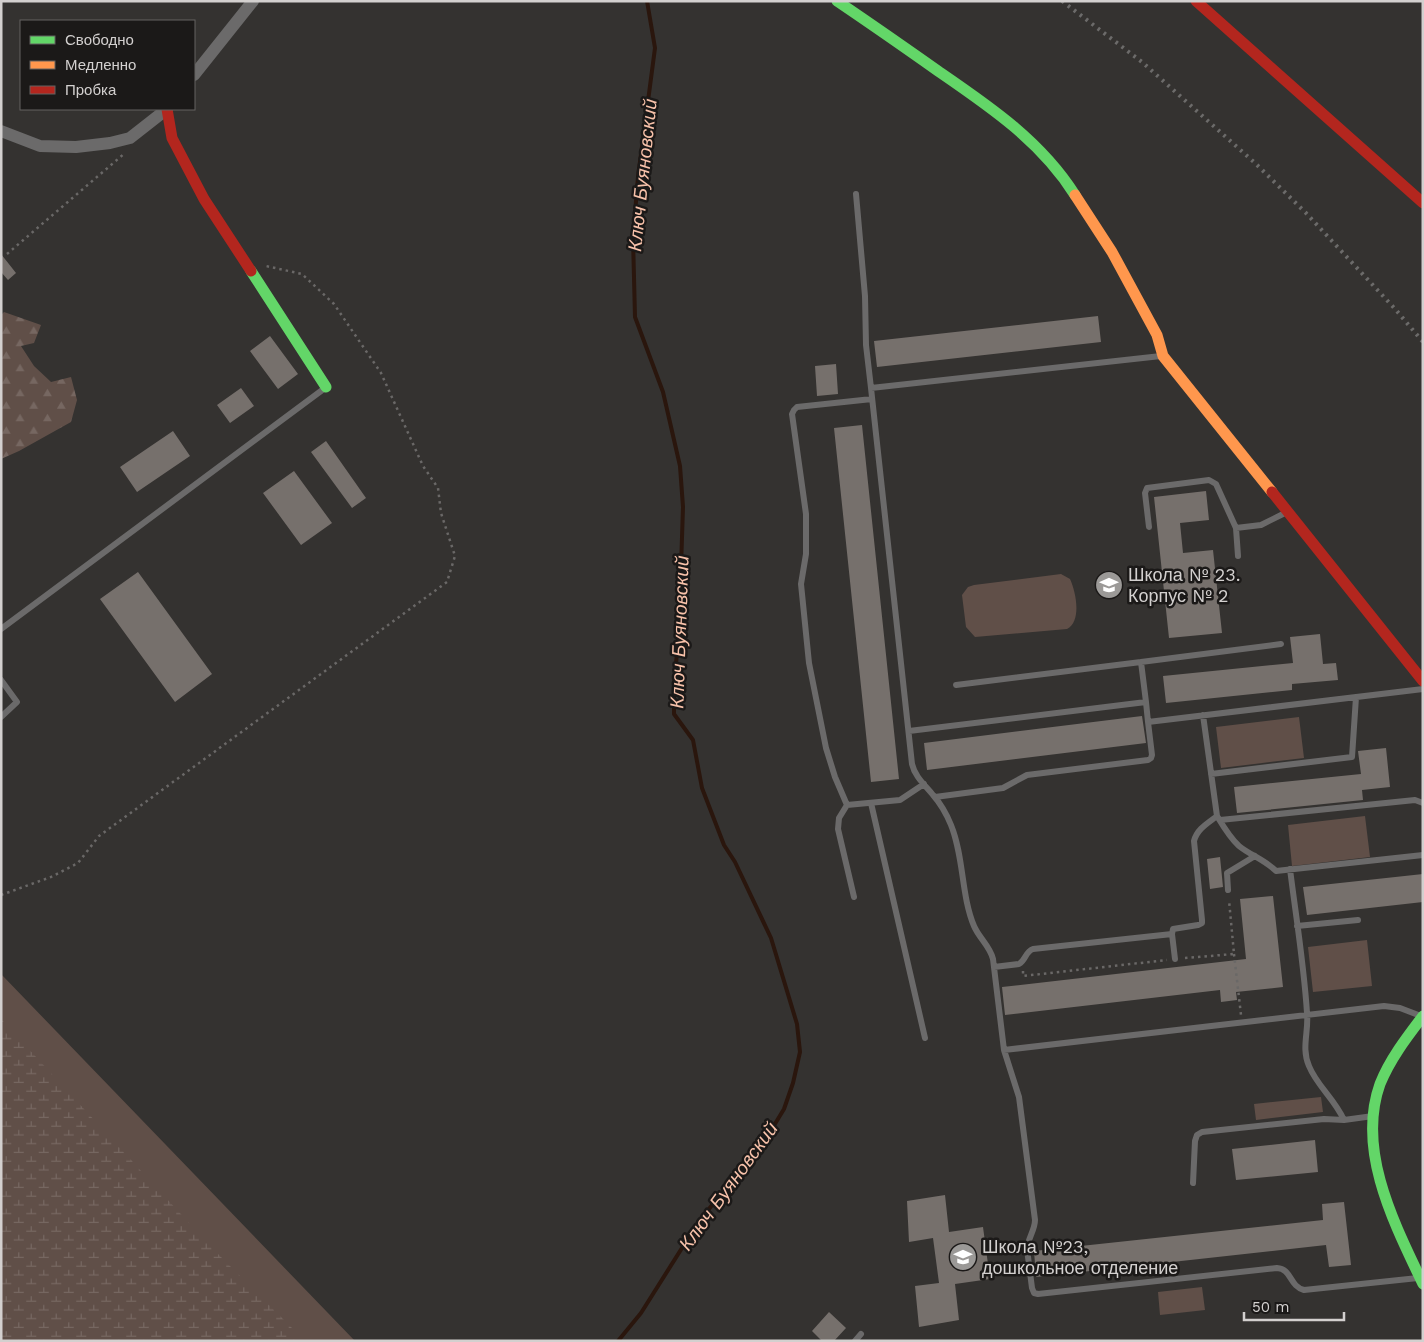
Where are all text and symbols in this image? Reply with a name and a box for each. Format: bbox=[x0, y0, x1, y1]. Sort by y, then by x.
legend bbox=[20, 20, 195, 110]
text: Свободно bbox=[65, 31, 134, 49]
text: Медленно bbox=[65, 56, 136, 74]
text: Пробка bbox=[65, 81, 117, 99]
water label: Ключ Буяновский bbox=[623, 97, 662, 252]
water label: Ключ Буяновский bbox=[665, 555, 694, 709]
place label: Школа № 23. Корпус № 2 bbox=[1128, 564, 1240, 606]
school or university icon: Школа № 23. Корпус № 2 bbox=[1094, 570, 1124, 600]
water label: Ключ Буяновский bbox=[674, 1117, 783, 1255]
place label: Школа №23, дошкольное отделение bbox=[982, 1236, 1178, 1278]
school or university icon: Школа №23, дошкольное отделение bbox=[948, 1242, 978, 1272]
scale bar bbox=[1244, 1290, 1344, 1322]
text: 50 m bbox=[1252, 1298, 1289, 1316]

